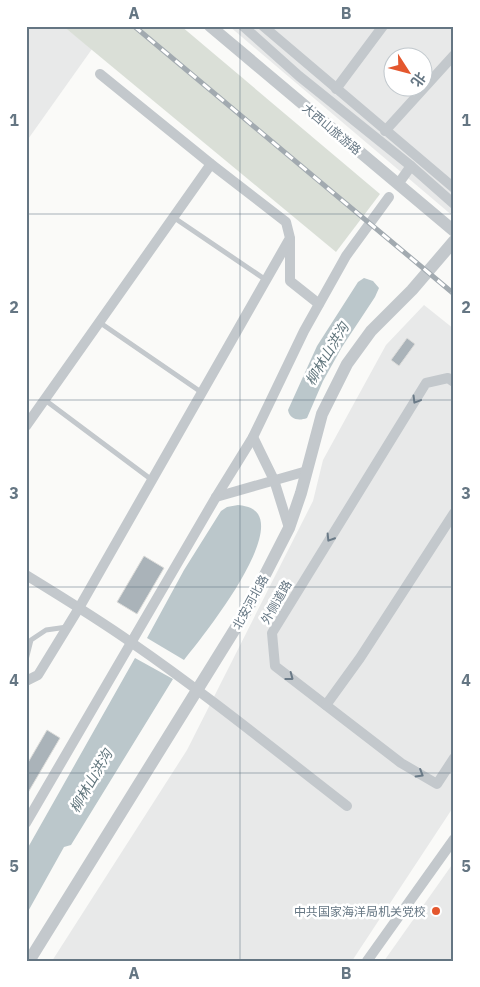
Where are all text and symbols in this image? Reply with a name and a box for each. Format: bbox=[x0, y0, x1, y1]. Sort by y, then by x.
text: A bbox=[129, 3, 140, 23]
text: B bbox=[341, 3, 352, 23]
north arrow bbox=[382, 48, 432, 98]
text: 北 bbox=[407, 69, 430, 91]
street label: 大西山旅游路 bbox=[300, 100, 364, 158]
text: 1 bbox=[9, 110, 19, 130]
text: 1 bbox=[461, 110, 471, 130]
text: 2 bbox=[9, 297, 19, 317]
text: 2 bbox=[461, 297, 471, 317]
water label: 柳林山洪沟 bbox=[301, 318, 354, 389]
one-way arrow bbox=[412, 395, 422, 404]
text: 3 bbox=[9, 483, 19, 503]
text: 3 bbox=[461, 483, 471, 503]
one-way arrow bbox=[326, 532, 336, 541]
street label: 北安河北路 bbox=[229, 572, 271, 632]
street label: 外侧道路 bbox=[258, 577, 294, 627]
text: 4 bbox=[9, 670, 19, 690]
text: 4 bbox=[461, 670, 471, 690]
one-way arrow bbox=[284, 671, 293, 679]
water label: 柳林山洪沟 bbox=[66, 744, 117, 816]
one-way arrow bbox=[414, 767, 423, 777]
text: 5 bbox=[9, 856, 19, 876]
text: 5 bbox=[461, 856, 471, 876]
place label: 中共国家海洋局机关党校 bbox=[294, 904, 426, 919]
marker: 中共国家海洋局机关党校 bbox=[430, 905, 442, 917]
text: A bbox=[129, 963, 140, 983]
text: B bbox=[341, 963, 352, 983]

